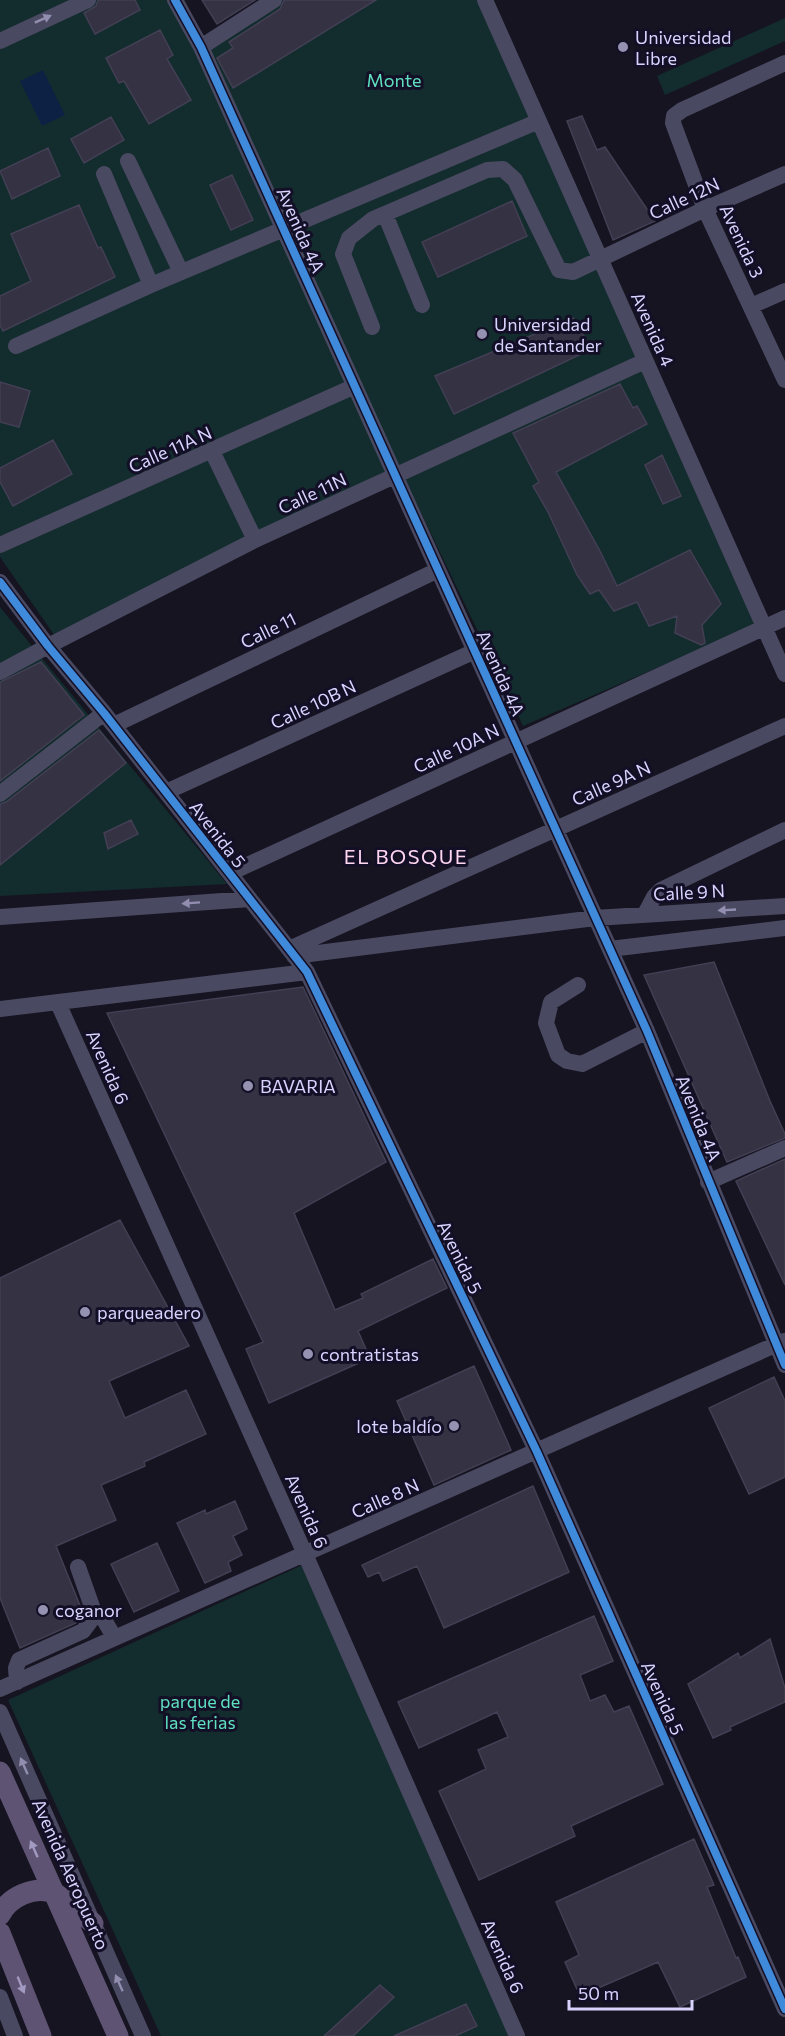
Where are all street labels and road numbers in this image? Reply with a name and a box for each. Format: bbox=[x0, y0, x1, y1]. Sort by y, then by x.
street label: Calle 12N bbox=[645, 172, 723, 224]
street label: Avenida 4A bbox=[272, 184, 330, 276]
street label: Avenida 3 bbox=[715, 201, 769, 281]
street label: Avenida 4 bbox=[627, 288, 679, 370]
street label: Calle 11A N bbox=[125, 421, 215, 477]
street label: Calle 11N bbox=[274, 468, 350, 518]
street label: Calle 11 bbox=[237, 607, 299, 653]
street label: Avenida 4A bbox=[472, 627, 530, 719]
street label: Calle 10B N bbox=[267, 675, 359, 733]
street label: Calle 10A N bbox=[410, 719, 502, 777]
street label: Calle 9A N bbox=[568, 756, 654, 810]
street label: Avenida 5 bbox=[185, 796, 251, 872]
street label: Calle 9 N bbox=[653, 879, 725, 905]
street label: Avenida 6 bbox=[82, 1026, 134, 1108]
street label: Avenida 4A bbox=[672, 1071, 726, 1165]
street label: Avenida 5 bbox=[433, 1217, 487, 1297]
street label: Avenida 6 bbox=[281, 1470, 333, 1552]
street label: Calle 8 N bbox=[348, 1473, 422, 1523]
street label: Avenida 5 bbox=[637, 1658, 689, 1738]
street label: Avenida Aeropuerto bbox=[28, 1795, 114, 1953]
street label: Avenida 6 bbox=[477, 1915, 529, 1997]

